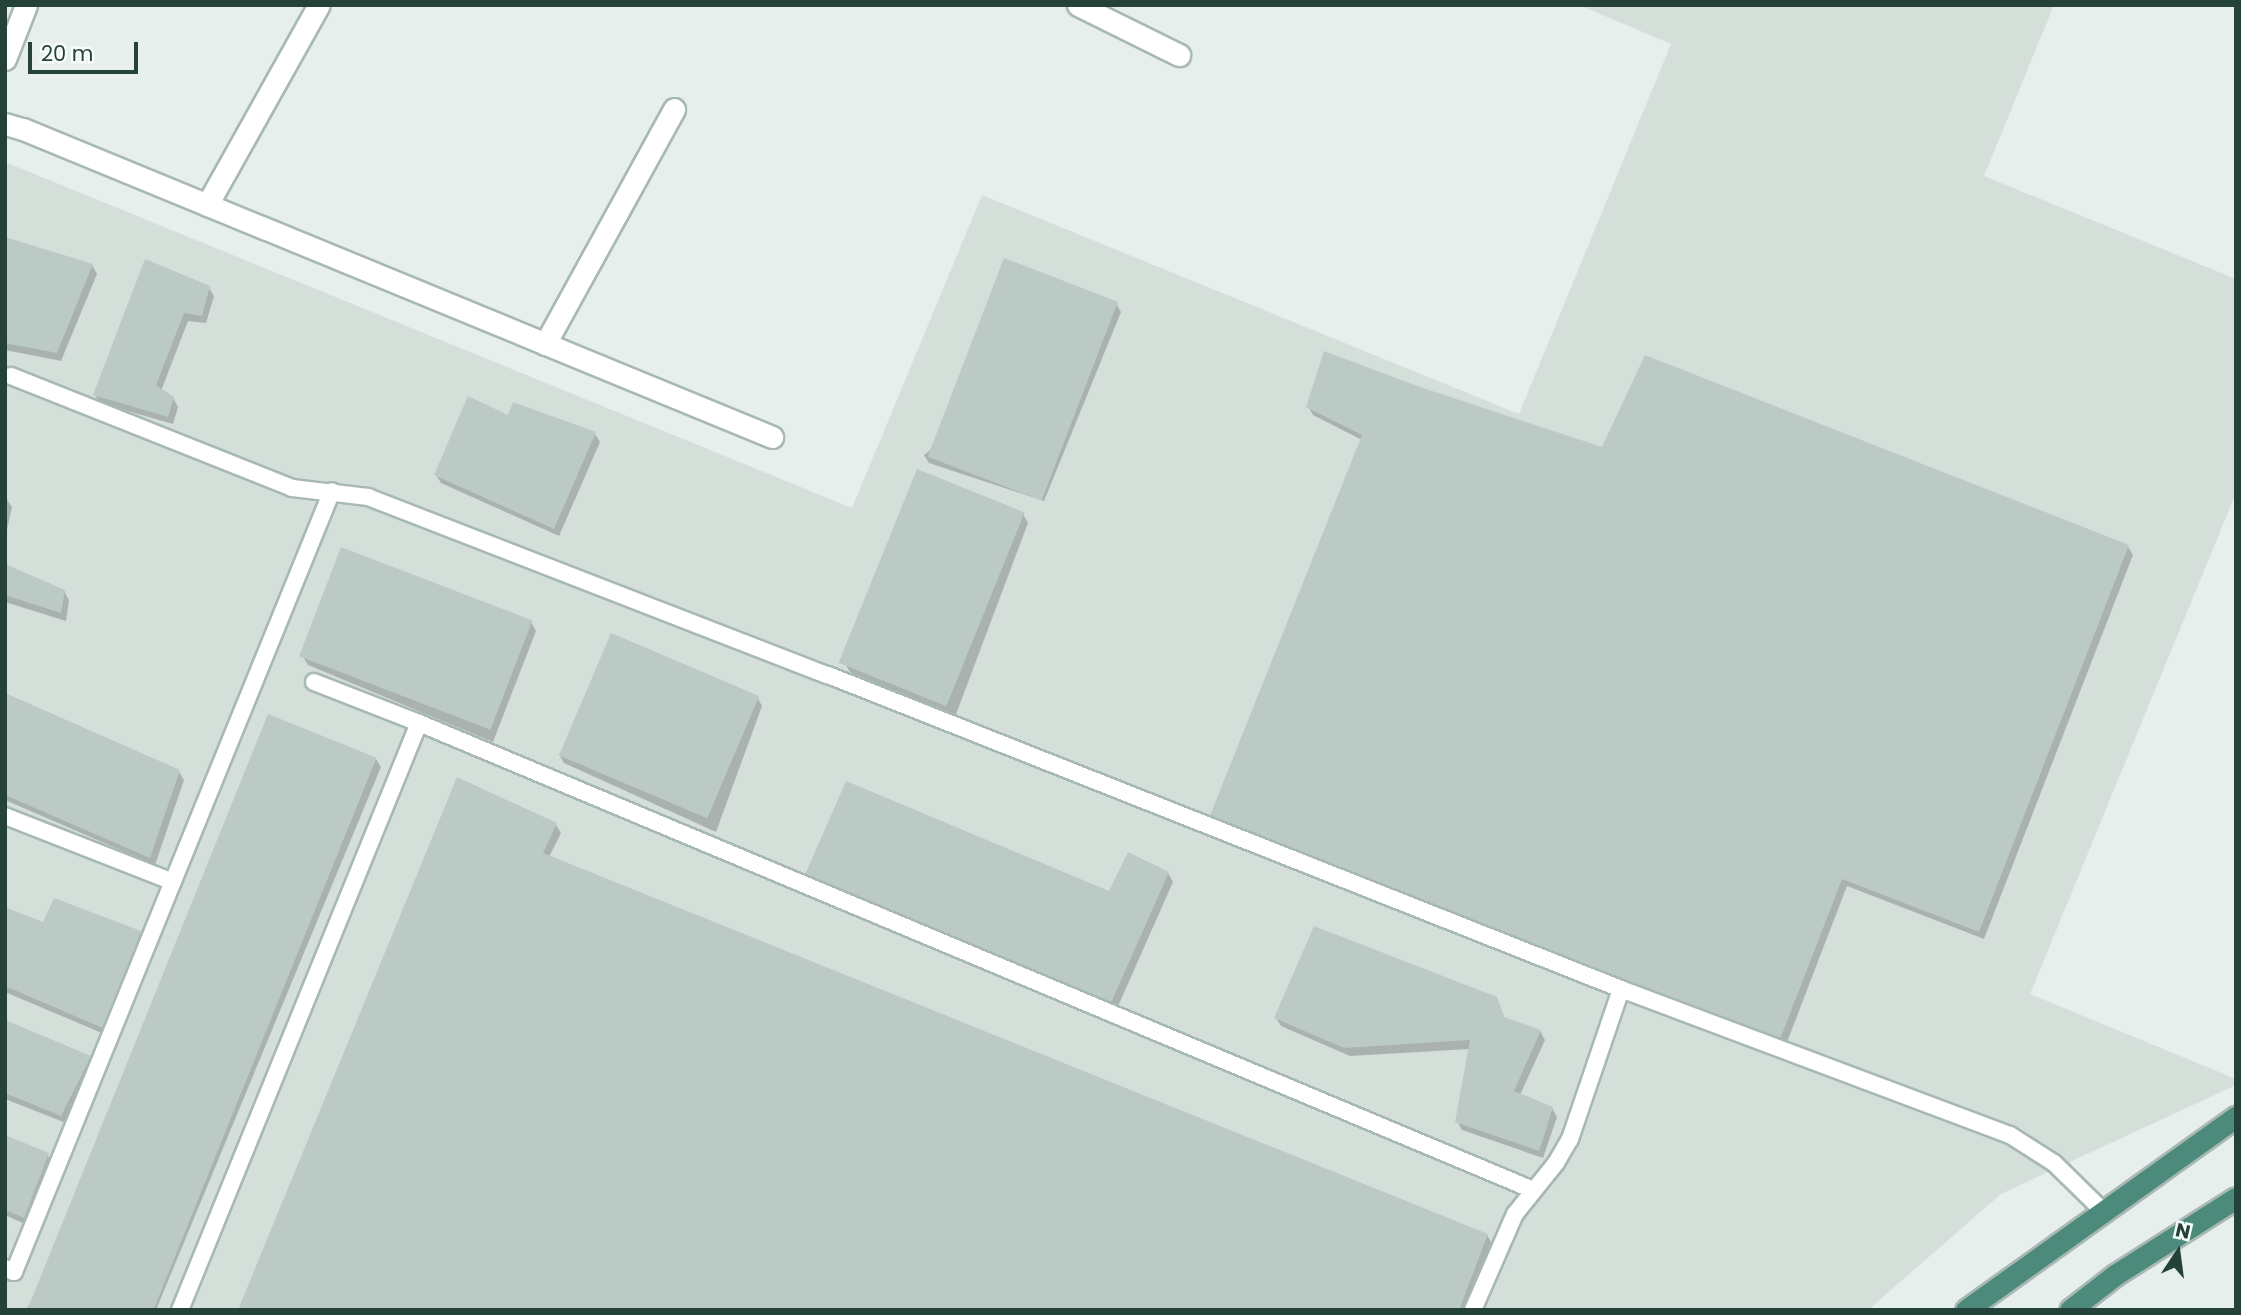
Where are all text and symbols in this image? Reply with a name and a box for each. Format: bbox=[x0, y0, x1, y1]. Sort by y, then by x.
scale bar bbox=[32, 28, 142, 72]
text: 20 m bbox=[41, 39, 94, 68]
text: N bbox=[2173, 1216, 2193, 1246]
north arrow bbox=[2143, 1217, 2213, 1287]

